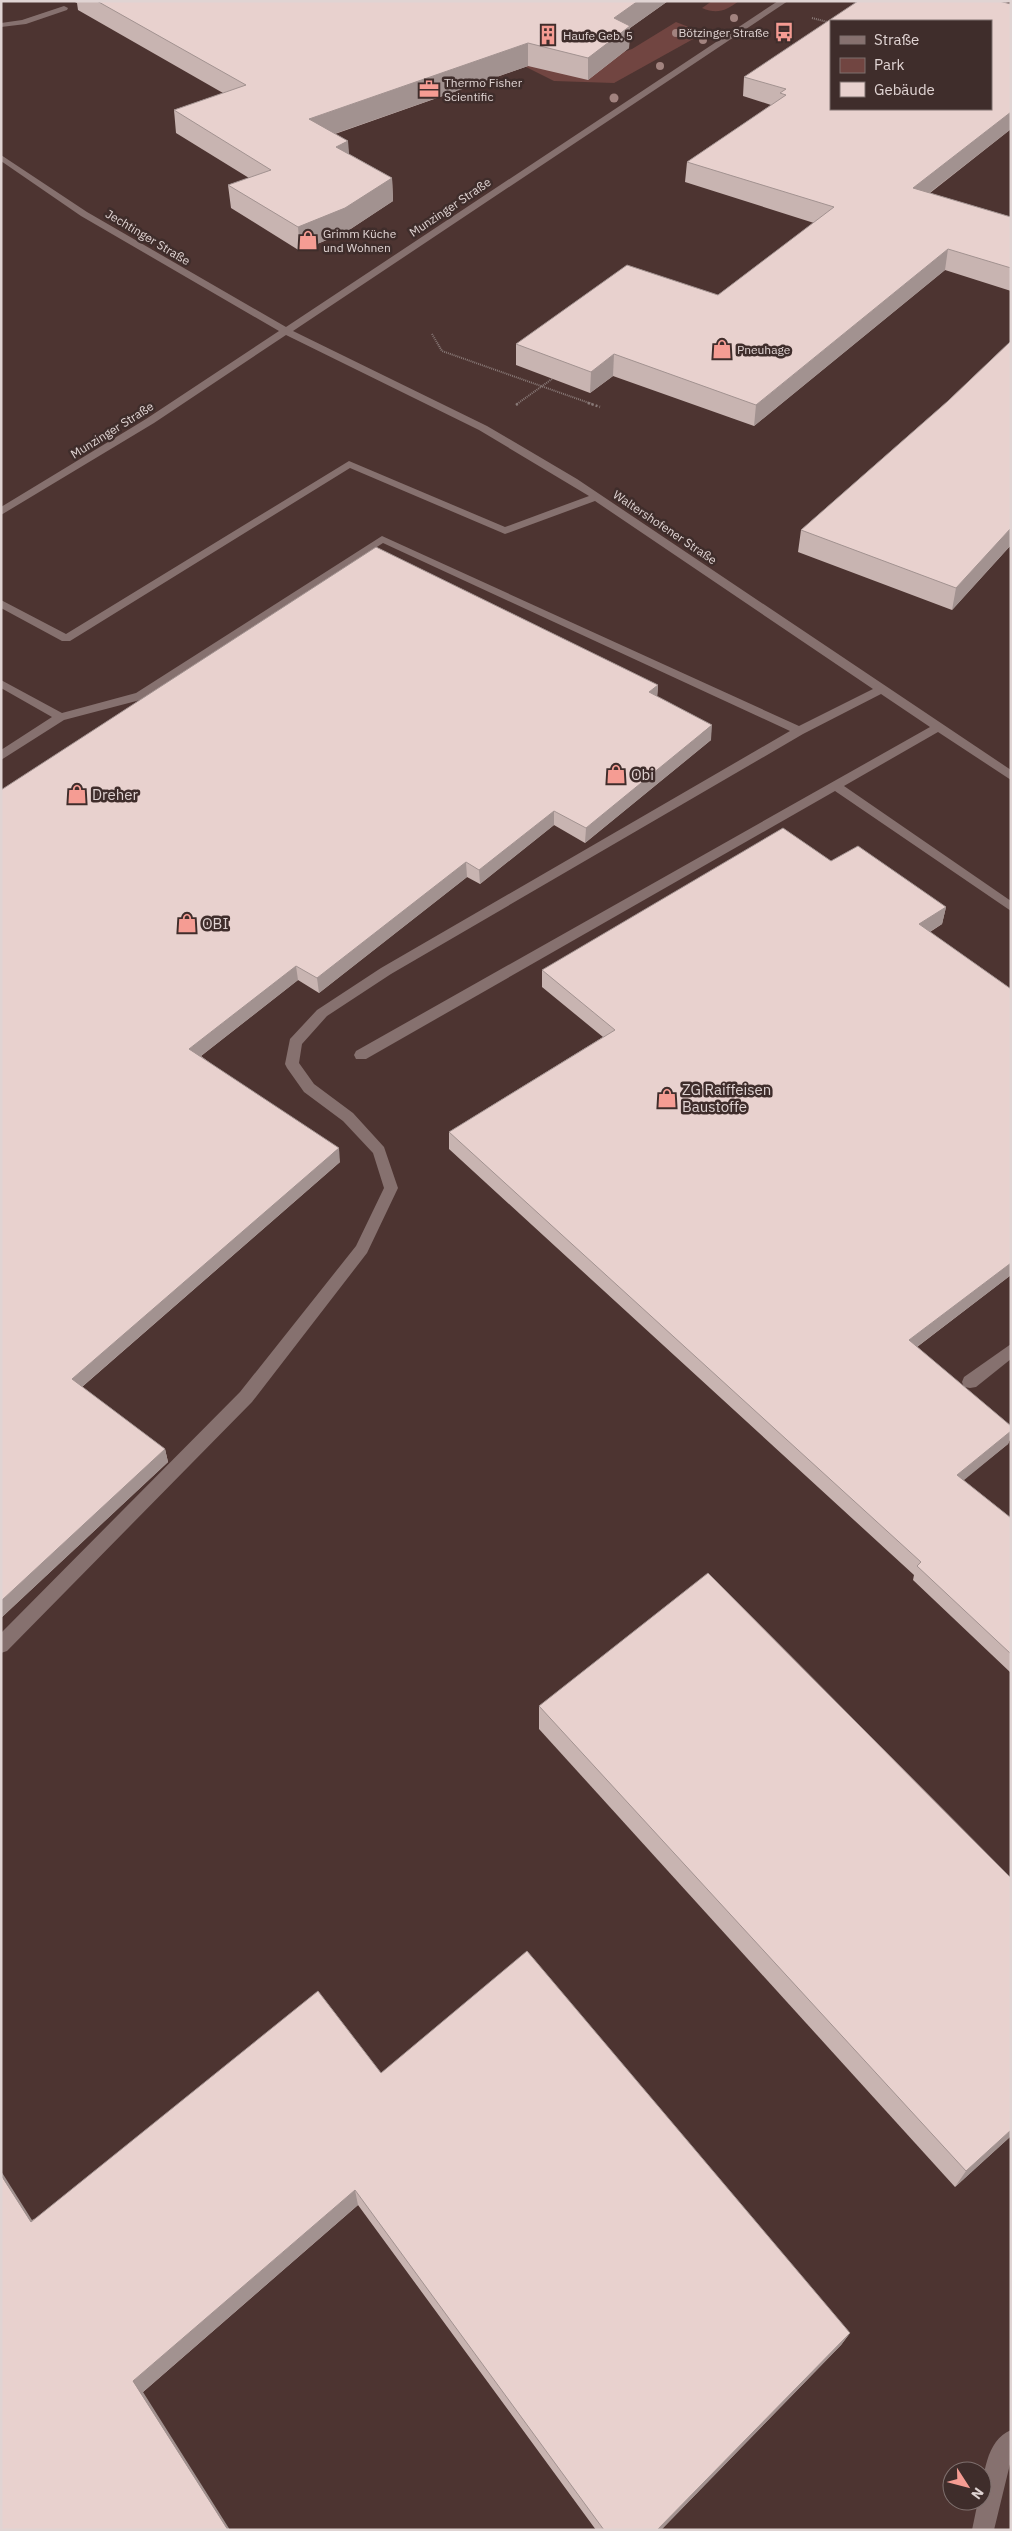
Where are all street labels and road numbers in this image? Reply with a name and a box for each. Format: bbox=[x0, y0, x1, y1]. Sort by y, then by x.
street label: Munzinger Straße bbox=[406, 174, 494, 240]
street label: Jechtinger Straße bbox=[103, 206, 193, 268]
street label: Munzinger Straße bbox=[68, 398, 157, 462]
street label: Waltershofener Straße bbox=[610, 487, 720, 568]

